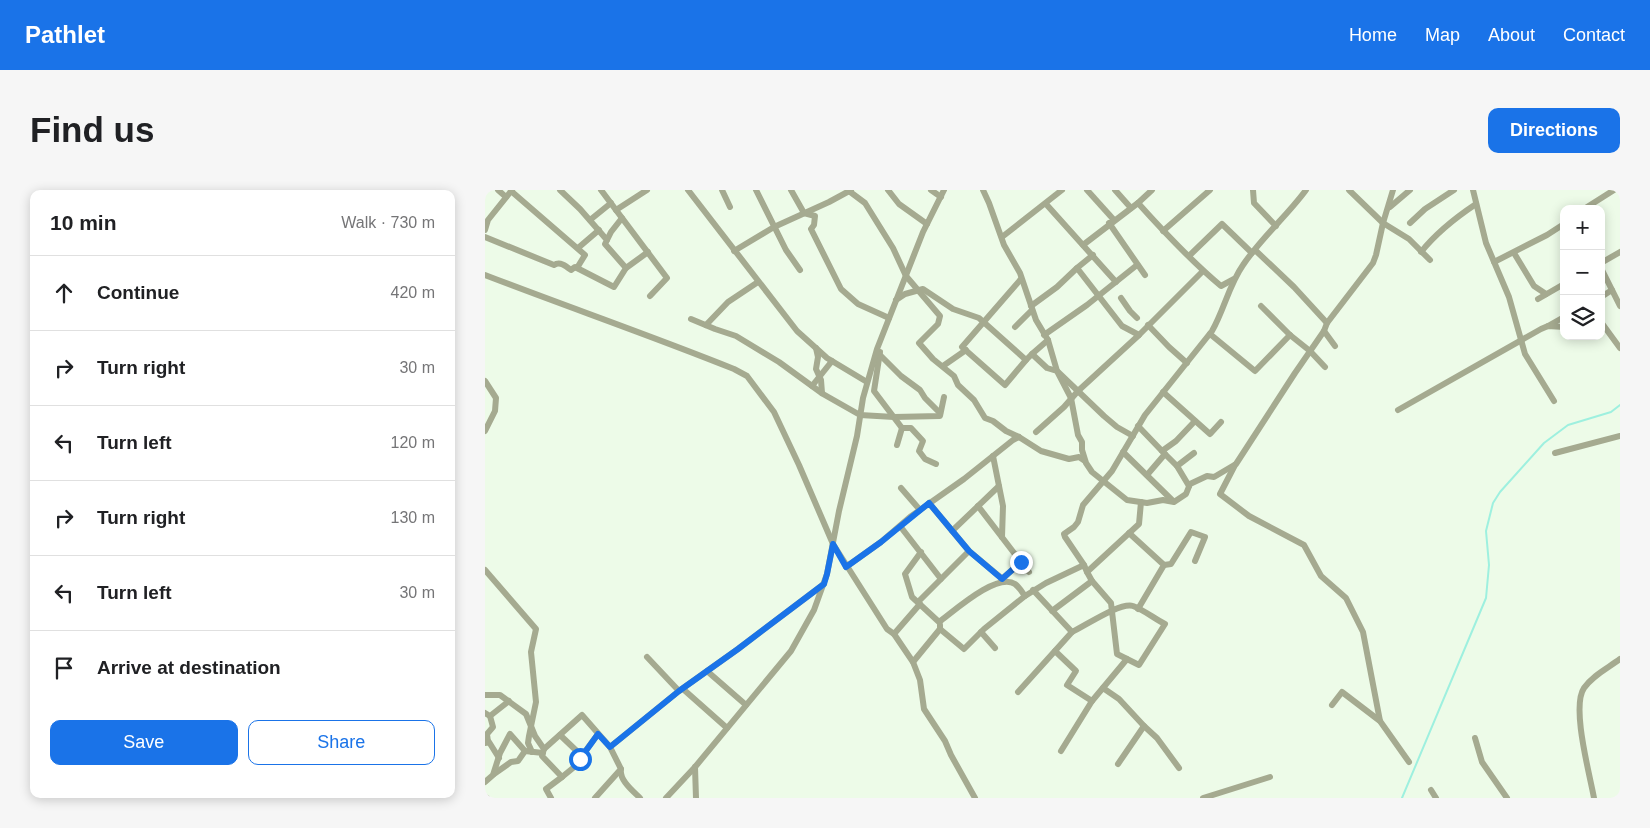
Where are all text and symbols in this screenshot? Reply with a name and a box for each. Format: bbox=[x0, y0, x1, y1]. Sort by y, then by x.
text: Pathlet bbox=[25, 21, 105, 48]
text: Home bbox=[1349, 25, 1397, 45]
text: Map bbox=[1425, 25, 1460, 45]
text: About bbox=[1488, 25, 1535, 45]
text: Contact bbox=[1563, 25, 1625, 45]
button: Directions bbox=[1488, 108, 1620, 153]
text: Find us bbox=[30, 110, 154, 149]
map controls bbox=[1560, 205, 1605, 340]
button: + bbox=[1560, 205, 1605, 250]
text: 10 min bbox=[50, 211, 117, 234]
text: Walk · 730 m bbox=[341, 214, 435, 231]
button: − bbox=[1560, 250, 1605, 295]
icon: ahead bbox=[50, 279, 78, 307]
text: Continue bbox=[97, 282, 179, 303]
text: 420 m bbox=[391, 284, 435, 301]
button: layers bbox=[1560, 295, 1605, 340]
icon: right bbox=[50, 354, 78, 382]
text: Turn right bbox=[97, 357, 185, 378]
text: 30 m bbox=[399, 359, 435, 376]
icon: left bbox=[50, 429, 78, 457]
text: Turn left bbox=[97, 432, 172, 453]
text: 120 m bbox=[391, 434, 435, 451]
icon: right bbox=[50, 504, 78, 532]
text: Turn right bbox=[97, 507, 185, 528]
text: 130 m bbox=[391, 509, 435, 526]
route end bbox=[1010, 551, 1033, 574]
icon: left bbox=[50, 579, 78, 607]
text: Turn left bbox=[97, 582, 172, 603]
text: 30 m bbox=[399, 584, 435, 601]
icon: arrive bbox=[50, 654, 78, 682]
text: Arrive at destination bbox=[97, 657, 281, 678]
button: Save bbox=[50, 720, 238, 765]
button: Share bbox=[248, 720, 435, 765]
route start bbox=[569, 748, 592, 771]

